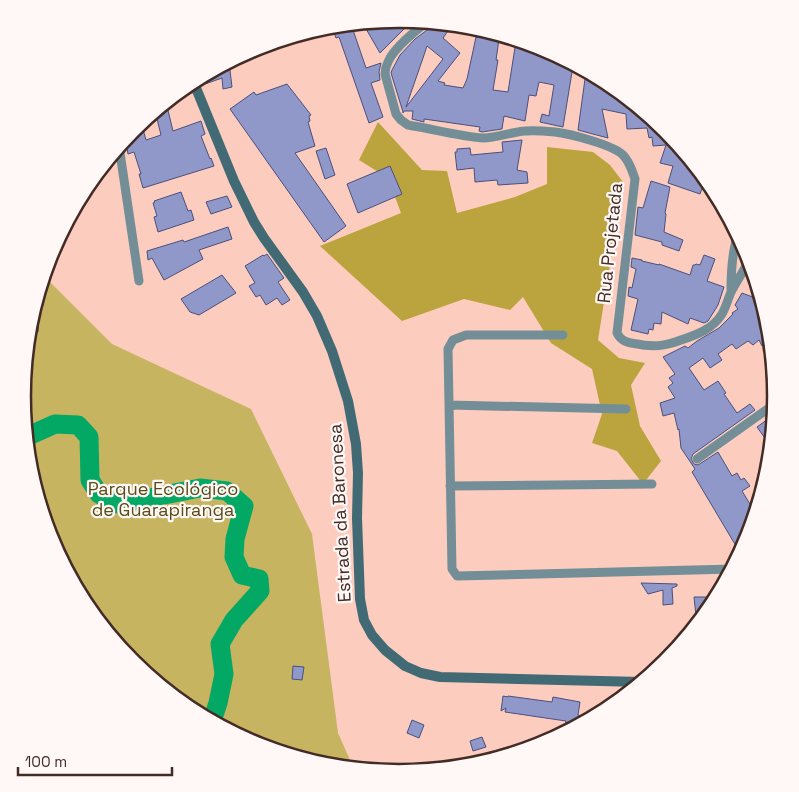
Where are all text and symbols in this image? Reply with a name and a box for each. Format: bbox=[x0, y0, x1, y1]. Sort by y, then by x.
street label: Rua Projetada bbox=[592, 182, 627, 304]
street label: Estrada da Baronesa bbox=[323, 423, 356, 603]
park label: Parque Ecológico de Guarapiranga bbox=[88, 477, 238, 521]
scale bar bbox=[18, 744, 171, 776]
text: 100 m bbox=[25, 752, 67, 771]

